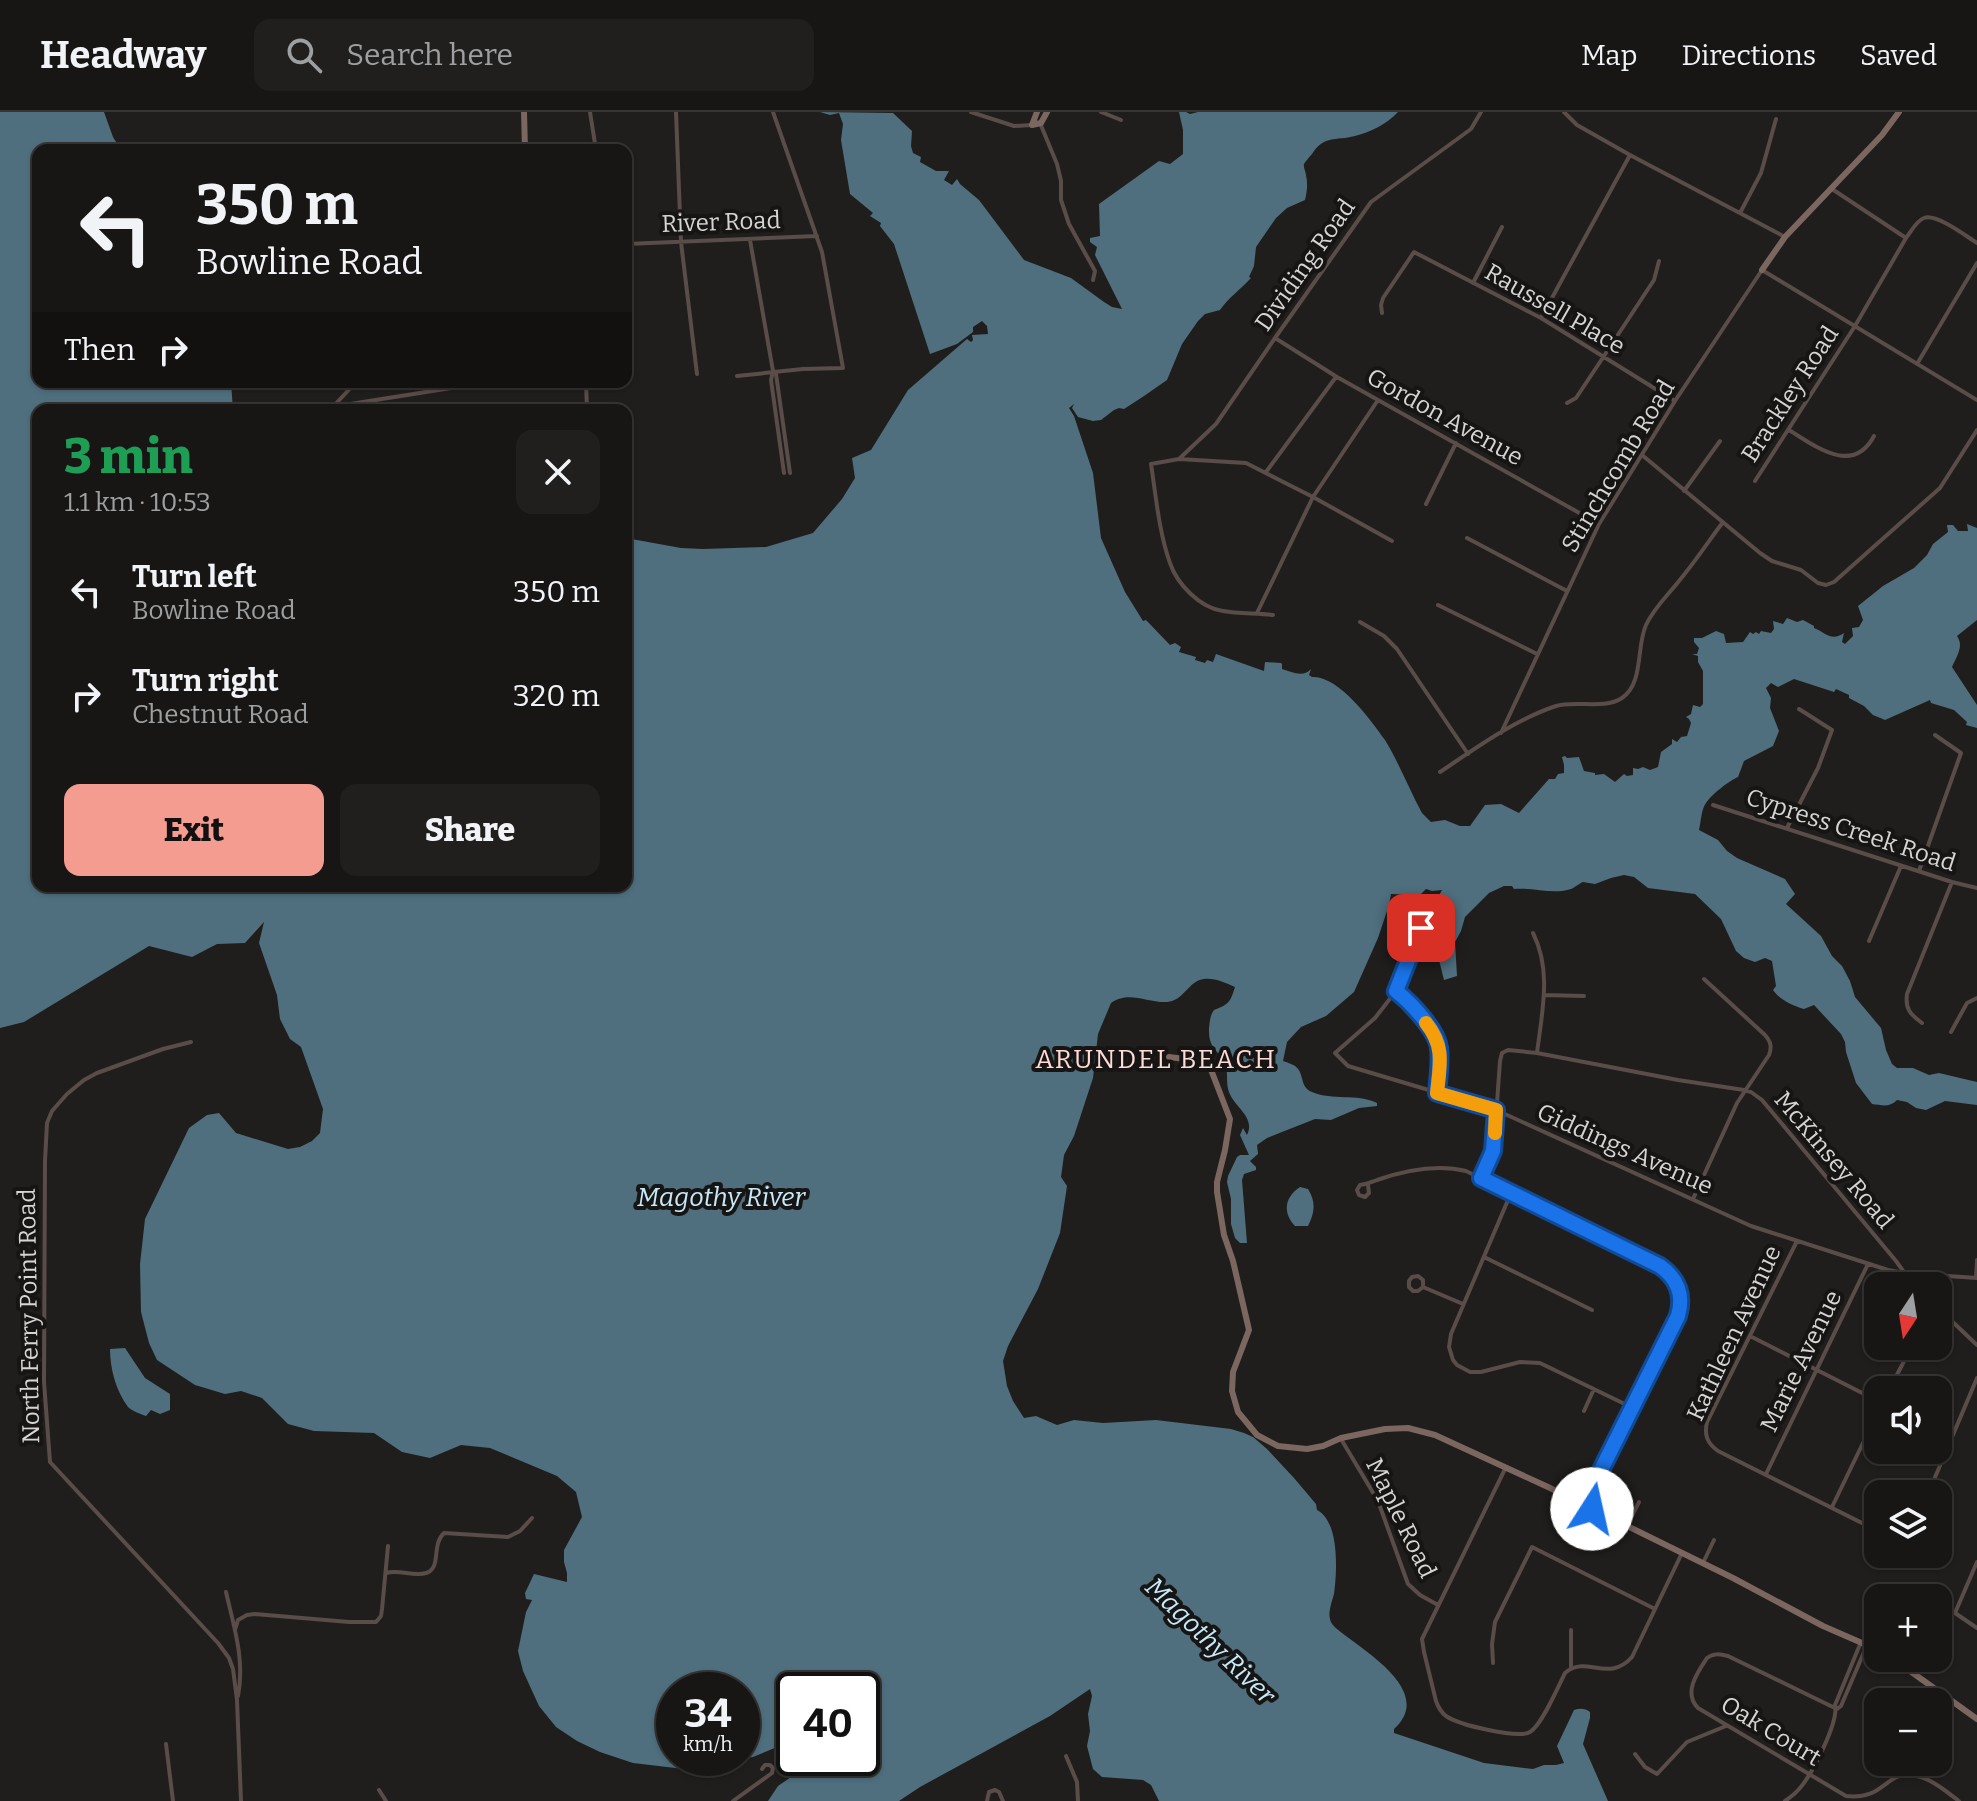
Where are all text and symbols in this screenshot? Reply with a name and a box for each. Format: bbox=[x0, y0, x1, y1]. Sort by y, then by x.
search box bbox=[254, 19, 814, 91]
text: Headway bbox=[40, 32, 206, 78]
icon: search bbox=[282, 33, 326, 77]
text: Search here bbox=[346, 37, 513, 73]
text: Map bbox=[1581, 39, 1637, 72]
text: Directions bbox=[1681, 39, 1816, 72]
text: Saved bbox=[1860, 39, 1937, 72]
text: 350 m bbox=[196, 172, 358, 239]
icon: left bbox=[64, 176, 168, 280]
street label: Dividing Road bbox=[1249, 194, 1361, 336]
street label: River Road bbox=[661, 206, 781, 238]
text: Bowline Road bbox=[196, 240, 423, 284]
street label: Raussell Place bbox=[1480, 258, 1630, 360]
street label: Brackley Road bbox=[1736, 321, 1844, 467]
icon: right bbox=[151, 328, 195, 372]
text: Then bbox=[64, 332, 135, 368]
street label: Gordon Avenue bbox=[1362, 363, 1528, 471]
street label: Stinchcomb Road bbox=[1556, 375, 1680, 557]
text: 3 min bbox=[64, 428, 193, 486]
button: close bbox=[516, 430, 600, 514]
text: 1.1 km · 10:53 bbox=[64, 487, 211, 518]
text: Turn left bbox=[132, 559, 257, 595]
icon: left bbox=[64, 570, 108, 614]
text: 350 m bbox=[513, 574, 600, 610]
text: Bowline Road bbox=[132, 595, 296, 626]
text: Turn right bbox=[132, 663, 279, 699]
icon: right bbox=[64, 674, 108, 718]
text: 320 m bbox=[513, 678, 600, 714]
text: Chestnut Road bbox=[132, 699, 309, 730]
street label: Cypress Creek Road bbox=[1743, 783, 1959, 877]
button: Exit bbox=[64, 784, 324, 876]
button: Share bbox=[340, 784, 600, 876]
pin bbox=[1387, 894, 1455, 962]
icon: arrive bbox=[1399, 906, 1443, 950]
district label: ARUNDEL BEACH bbox=[1035, 1044, 1277, 1075]
street label: McKinsey Road bbox=[1769, 1086, 1899, 1234]
street label: Giddings Avenue bbox=[1533, 1098, 1717, 1200]
water label: Magothy River bbox=[637, 1182, 806, 1213]
street label: North Ferry Point Road bbox=[13, 1188, 45, 1444]
street label: Kathleen Avenue bbox=[1681, 1241, 1787, 1425]
north arrow bbox=[1864, 1272, 1952, 1360]
map controls bbox=[1864, 1272, 1952, 1776]
street label: Marie Avenue bbox=[1755, 1286, 1847, 1436]
button: sound bbox=[1864, 1376, 1952, 1464]
street label: Maple Road bbox=[1360, 1454, 1442, 1582]
position arrow bbox=[1550, 1467, 1634, 1551]
button: layers bbox=[1864, 1480, 1952, 1568]
water label: Magothy River bbox=[1139, 1571, 1282, 1712]
button: + bbox=[1864, 1584, 1952, 1672]
speed limit sign: 40 bbox=[776, 1672, 880, 1776]
button: − bbox=[1864, 1688, 1952, 1776]
text: 34 bbox=[684, 1690, 732, 1738]
street label: Oak Court bbox=[1716, 1690, 1826, 1772]
text: km/h bbox=[683, 1732, 733, 1756]

